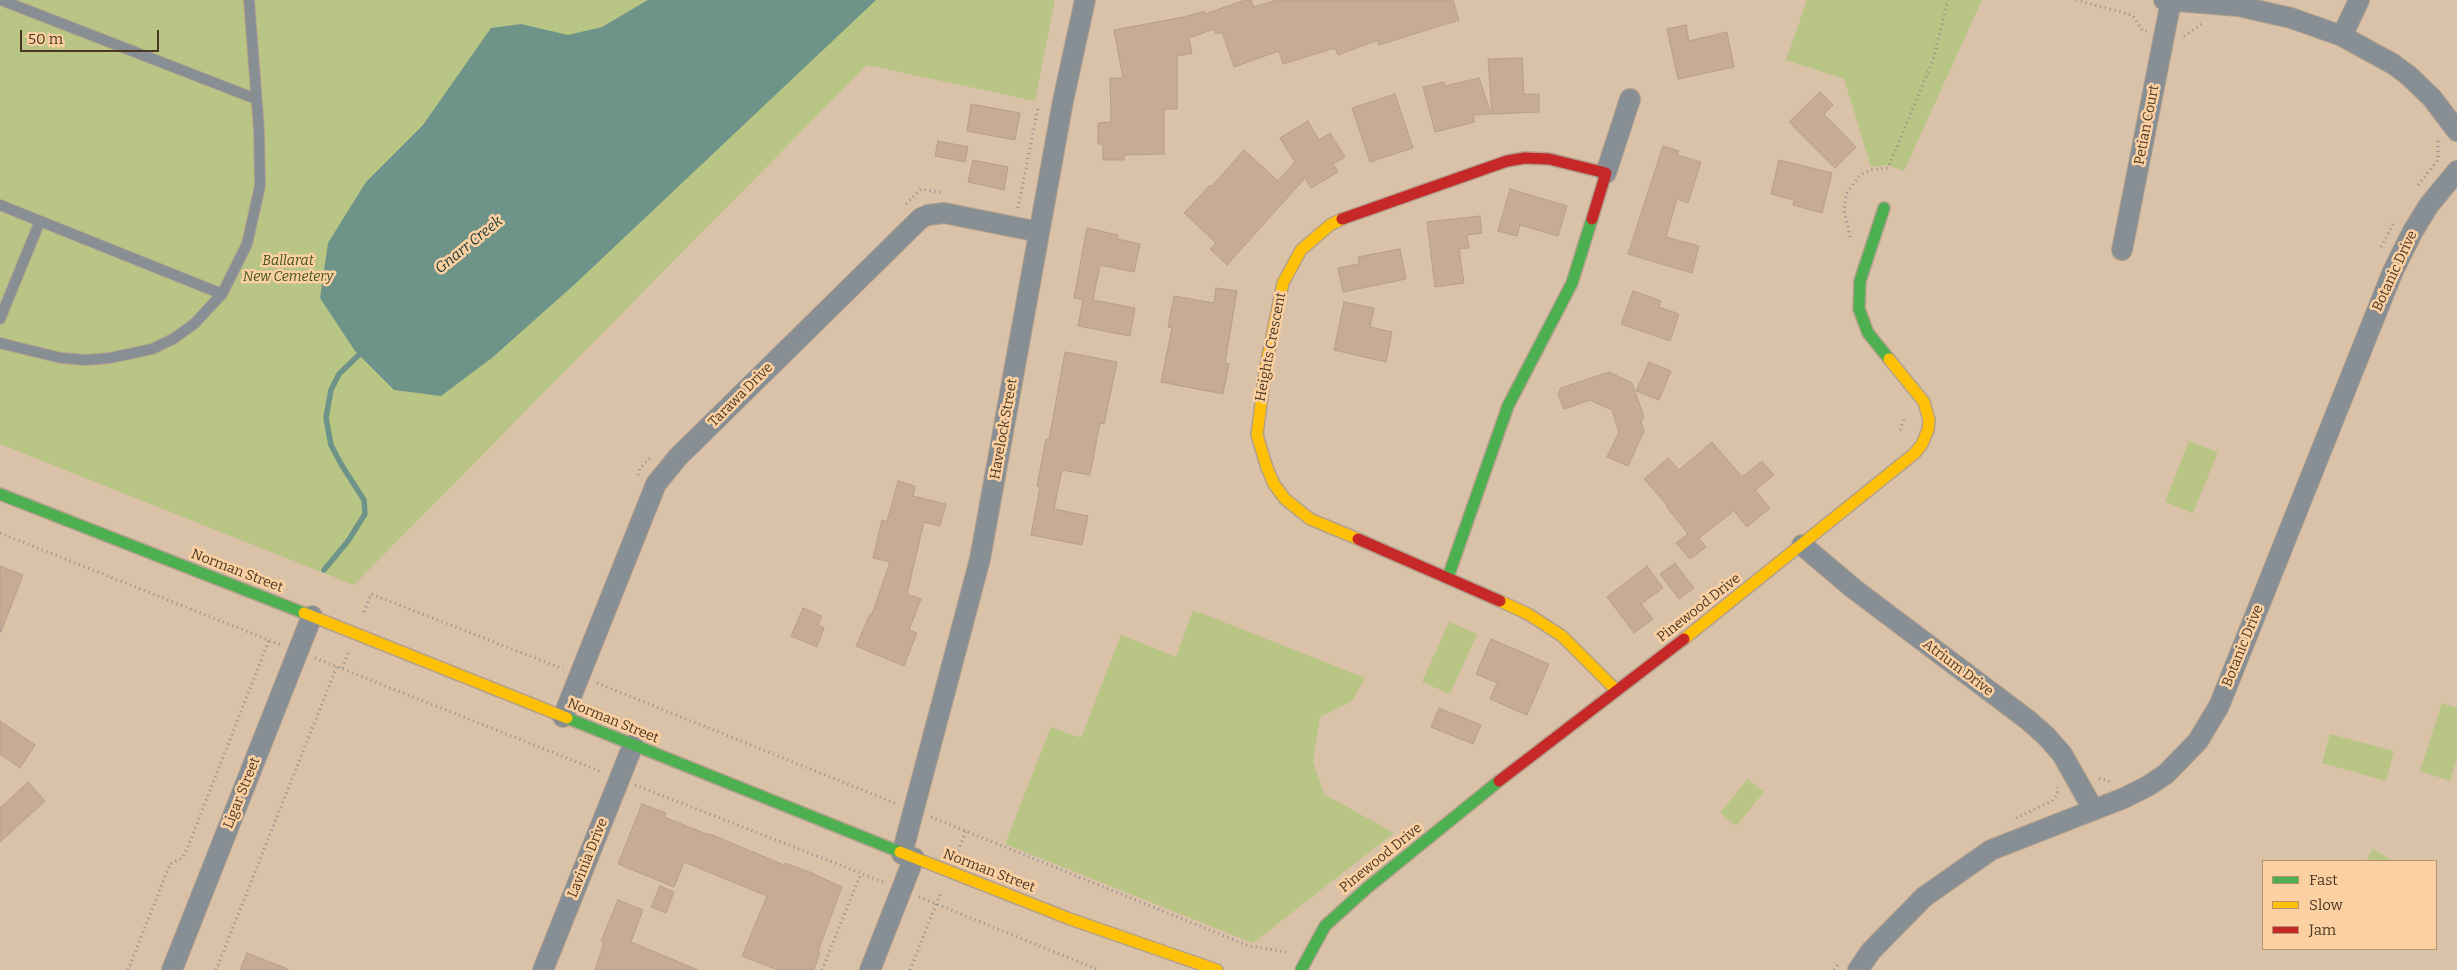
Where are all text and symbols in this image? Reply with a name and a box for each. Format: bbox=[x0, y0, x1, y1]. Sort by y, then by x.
scale bar bbox=[22, 20, 161, 52]
text: 50 m bbox=[28, 30, 63, 48]
street label: Petian Court bbox=[2131, 84, 2163, 166]
water label: Gnarr Creek bbox=[432, 212, 506, 278]
street label: Botanic Drive bbox=[2369, 228, 2421, 314]
park label: Ballarat New Cemetery bbox=[243, 253, 333, 286]
street label: Heights Crescent bbox=[1252, 291, 1290, 403]
street label: Tarawa Drive bbox=[705, 359, 777, 431]
street label: Havelock Street bbox=[987, 377, 1021, 481]
street label: Norman Street bbox=[189, 546, 285, 596]
street label: Pinewood Drive bbox=[1654, 570, 1744, 646]
street label: Botanic Drive bbox=[2219, 603, 2267, 689]
street label: Atrium Drive bbox=[1919, 636, 1997, 700]
street label: Norman Street bbox=[565, 695, 661, 747]
street label: Ligar Street bbox=[220, 755, 264, 831]
street label: Lavinia Drive bbox=[564, 816, 612, 900]
street label: Pinewood Drive bbox=[1336, 820, 1426, 896]
street label: Norman Street bbox=[941, 846, 1037, 896]
legend bbox=[2262, 860, 2437, 950]
text: Fast bbox=[2309, 871, 2338, 889]
text: Slow bbox=[2309, 896, 2343, 914]
text: Jam bbox=[2309, 921, 2336, 939]

